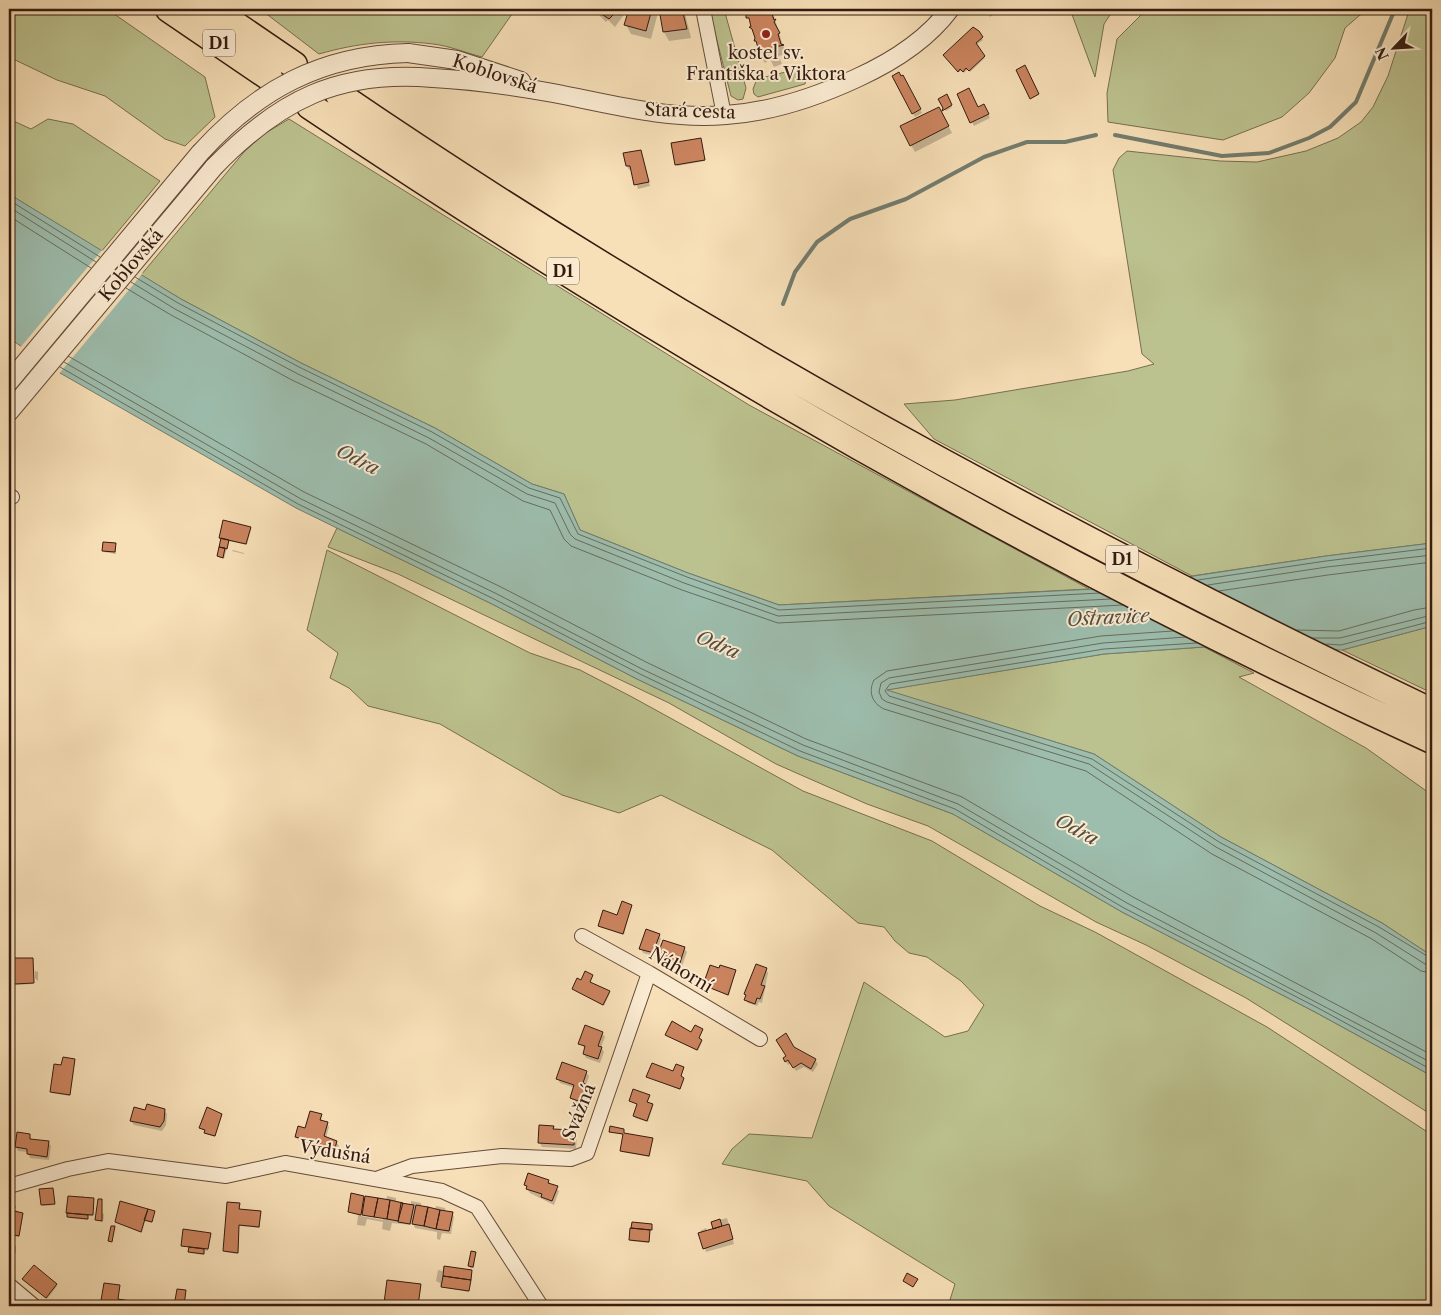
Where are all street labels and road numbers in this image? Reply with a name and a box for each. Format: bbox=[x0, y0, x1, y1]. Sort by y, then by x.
road number: D1 bbox=[203, 29, 235, 56]
street label: Koblovská bbox=[450, 50, 541, 98]
street label: Stará cesta bbox=[644, 98, 737, 124]
street label: Koblovská bbox=[94, 224, 168, 306]
road number: D1 bbox=[547, 258, 579, 284]
road number: D1 bbox=[1106, 546, 1138, 572]
street label: Náhorní bbox=[645, 942, 717, 998]
street label: Svážná bbox=[558, 1080, 601, 1144]
street label: Výdušná bbox=[297, 1135, 373, 1169]

